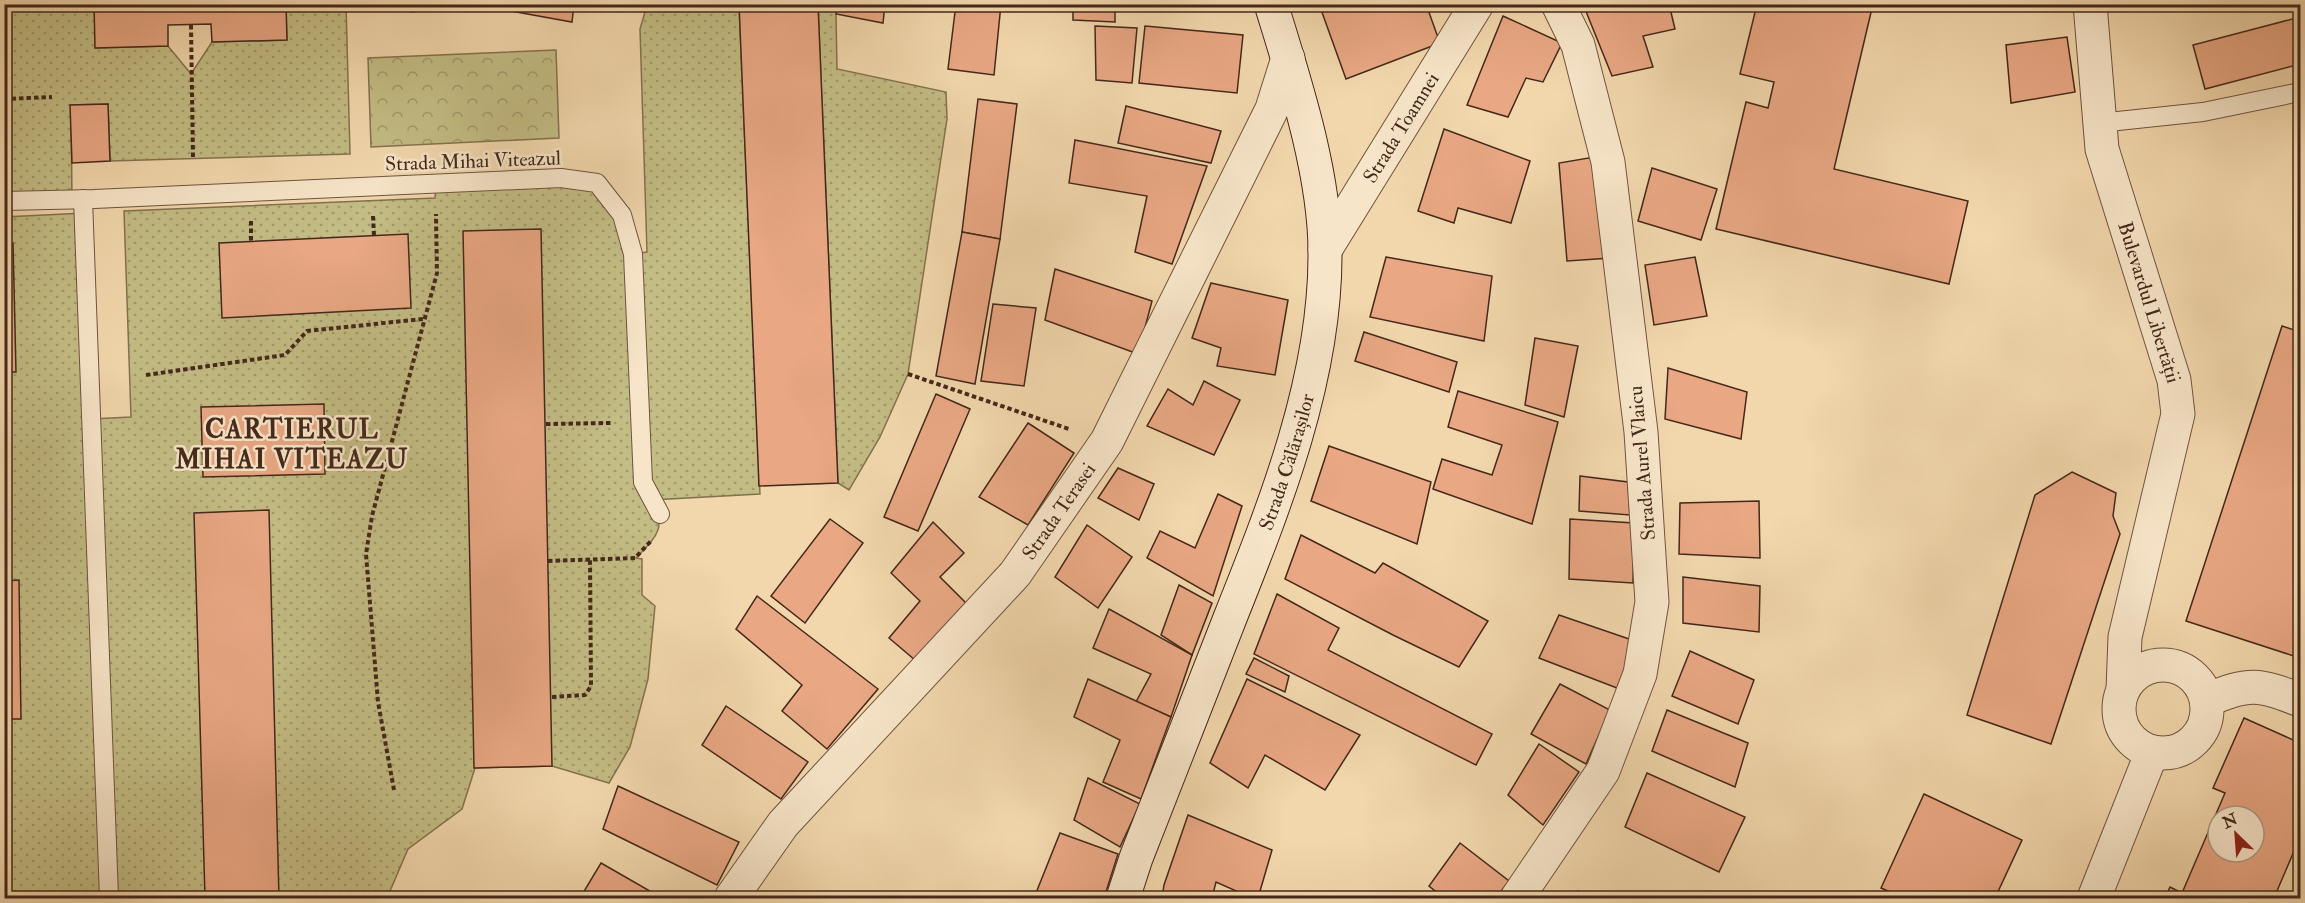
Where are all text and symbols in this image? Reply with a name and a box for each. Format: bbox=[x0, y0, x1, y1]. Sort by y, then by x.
street label: Strada Toamnei bbox=[1357, 68, 1444, 187]
street label: Strada Mihai Viteazul bbox=[385, 145, 561, 177]
street label: Bulevardul Libertății bbox=[2113, 218, 2187, 386]
street label: Strada Aurel Vlaicu bbox=[1623, 385, 1661, 541]
street label: Strada Călărașilor bbox=[1253, 391, 1319, 534]
district label: CARTIERUL MIHAI VITEAZU bbox=[174, 414, 409, 476]
street label: Strada Terasei bbox=[1016, 458, 1101, 564]
north arrow bbox=[2206, 804, 2266, 864]
text: N bbox=[2218, 809, 2241, 834]

